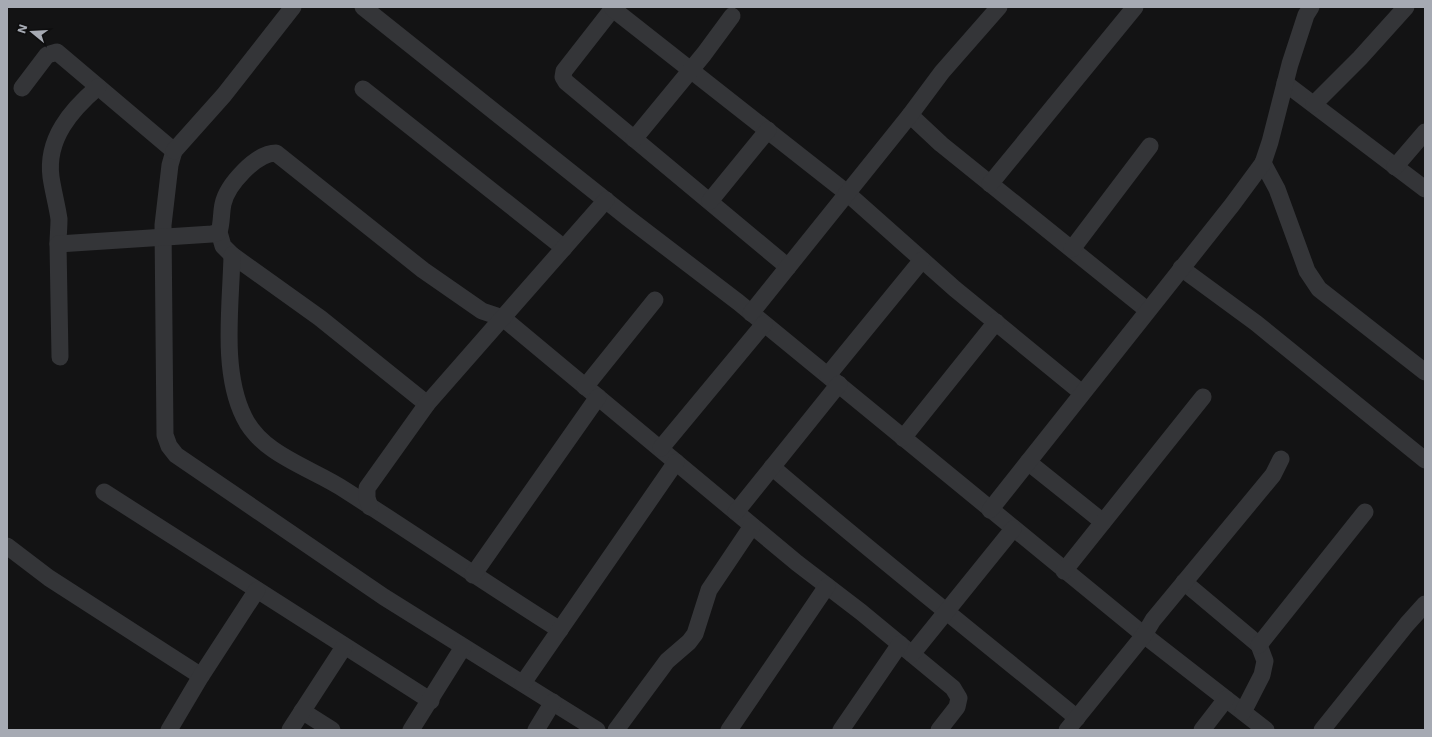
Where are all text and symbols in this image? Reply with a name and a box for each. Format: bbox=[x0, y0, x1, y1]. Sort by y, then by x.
north arrow bbox=[12, 12, 52, 52]
text: N bbox=[15, 23, 31, 35]

